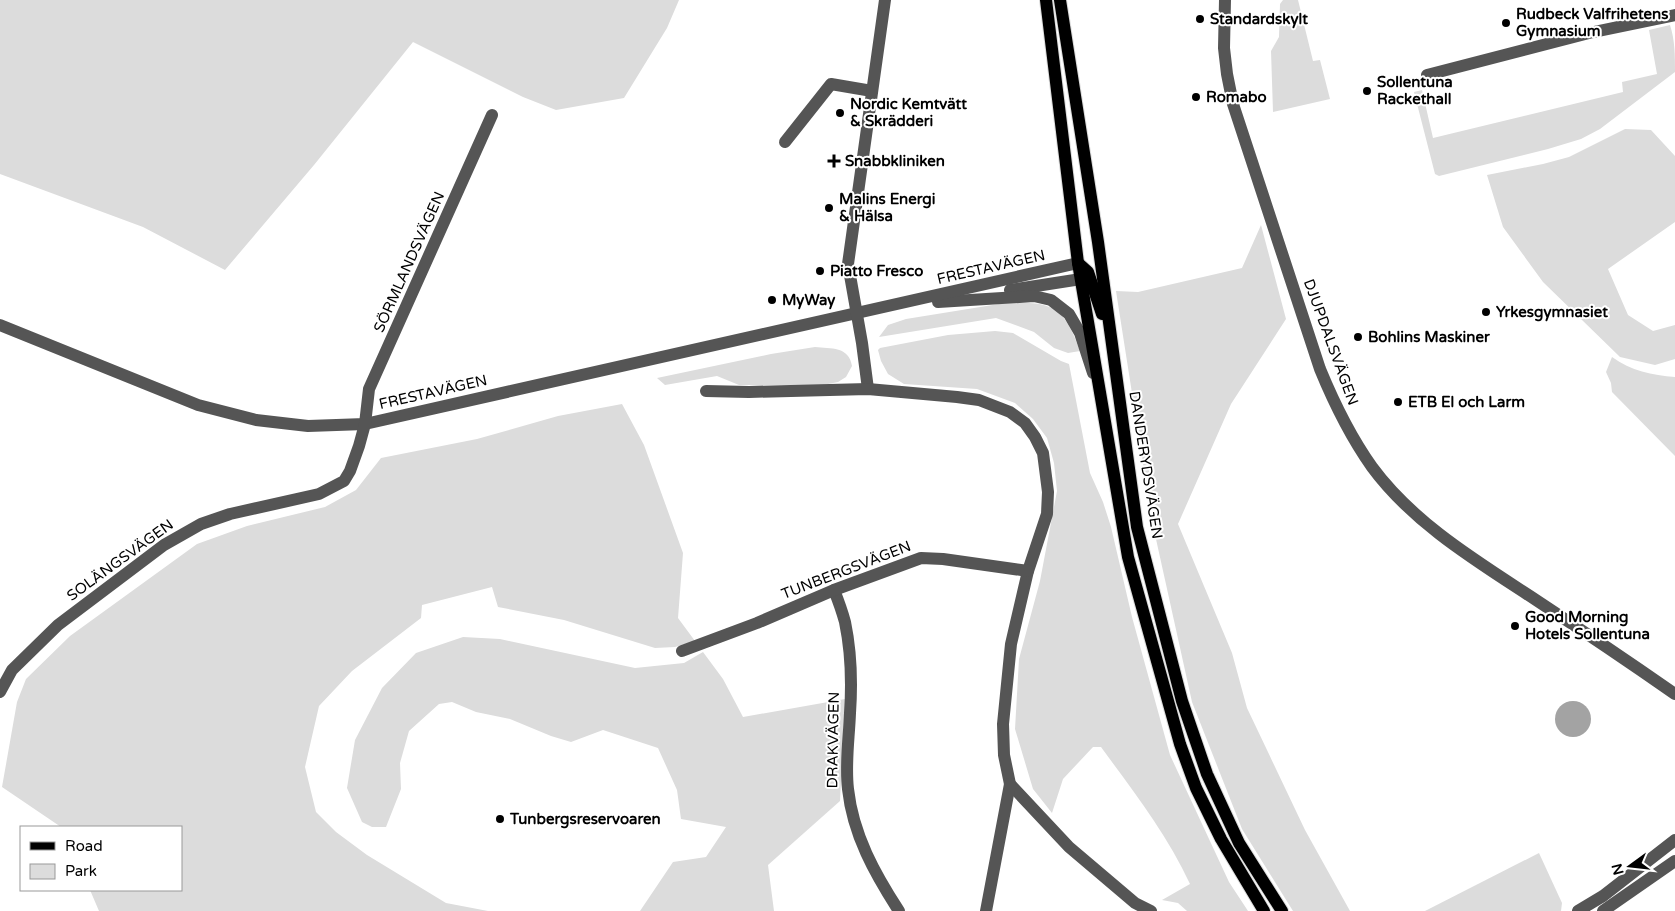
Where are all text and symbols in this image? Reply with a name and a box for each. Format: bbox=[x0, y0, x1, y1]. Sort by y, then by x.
place label: Rudbeck Valfrihetens Gymnasium bbox=[1516, 5, 1668, 41]
place label: Standardskylt bbox=[1210, 10, 1308, 29]
marker: Standardskylt bbox=[1194, 13, 1206, 25]
marker: Rudbeck Valfrihetens Gymnasium bbox=[1500, 17, 1512, 29]
place label: Sollentuna Rackethall bbox=[1377, 73, 1453, 108]
marker: Sollentuna Rackethall bbox=[1361, 85, 1373, 97]
place label: Romabo bbox=[1206, 88, 1267, 106]
marker: Romabo bbox=[1190, 91, 1202, 103]
place label: Nordic Kemtvätt & Skrädderi bbox=[850, 95, 967, 130]
marker: Nordic Kemtvätt & Skrädderi bbox=[834, 107, 846, 119]
place label: Snabbkliniken bbox=[845, 152, 945, 170]
marker: Snabbkliniken bbox=[827, 154, 841, 168]
street label: SÖRMLANDSVÄGEN bbox=[370, 189, 448, 335]
place label: Malins Energi & Hälsa bbox=[839, 190, 935, 225]
marker: Malins Energi & Hälsa bbox=[823, 202, 835, 214]
street label: FRESTAVÄGEN bbox=[935, 246, 1047, 288]
place label: Piatto Fresco bbox=[830, 262, 923, 280]
marker: Piatto Fresco bbox=[814, 265, 826, 277]
street label: DJUPDALSVÄGEN bbox=[1300, 276, 1362, 408]
place label: MyWay bbox=[782, 291, 835, 310]
marker: MyWay bbox=[766, 294, 778, 306]
place label: Yrkesgymnasiet bbox=[1496, 303, 1608, 322]
marker: Yrkesgymnasiet bbox=[1480, 306, 1492, 318]
place label: Bohlins Maskiner bbox=[1368, 328, 1490, 346]
marker: Bohlins Maskiner bbox=[1352, 331, 1364, 343]
street label: FRESTAVÄGEN bbox=[377, 371, 489, 413]
street label: DANDERYDSVÄGEN bbox=[1125, 390, 1167, 540]
place label: ETB El och Larm bbox=[1408, 393, 1525, 411]
marker: ETB El och Larm bbox=[1392, 396, 1404, 408]
street label: SOLÄNGSVÄGEN bbox=[63, 515, 177, 605]
street label: TUNBERGSVÄGEN bbox=[779, 537, 913, 603]
place label: Good Morning Hotels Sollentuna bbox=[1525, 608, 1650, 643]
marker: Good Morning Hotels Sollentuna bbox=[1509, 620, 1521, 632]
street label: DRAKVÄGEN bbox=[823, 691, 843, 789]
place label: Tunbergsreservoaren bbox=[509, 810, 661, 829]
marker: Tunbergsreservoaren bbox=[494, 813, 506, 825]
legend bbox=[20, 826, 182, 891]
text: Road bbox=[65, 837, 103, 855]
north arrow bbox=[1605, 841, 1655, 891]
text: Park bbox=[65, 862, 97, 880]
text: N bbox=[1608, 862, 1628, 877]

